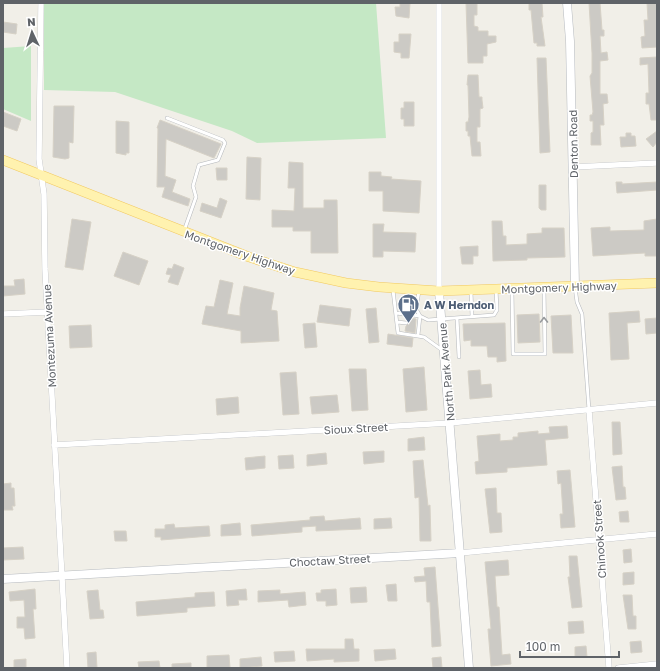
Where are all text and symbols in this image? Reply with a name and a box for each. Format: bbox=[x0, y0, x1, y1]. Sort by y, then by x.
north arrow bbox=[12, 12, 52, 52]
text: N bbox=[27, 15, 36, 28]
street label: Denton Road bbox=[566, 110, 580, 178]
street label: Montgomery Highway bbox=[183, 227, 297, 277]
street label: Montgomery Highway bbox=[501, 278, 617, 296]
street label: Montezuma Avenue bbox=[40, 284, 58, 388]
fuel station icon: A W Herndon bbox=[395, 291, 421, 324]
place label: A W Herndon bbox=[424, 298, 494, 311]
one-way arrow bbox=[540, 317, 548, 323]
street label: North Park Avenue bbox=[435, 322, 457, 422]
street label: Sioux Street bbox=[323, 420, 389, 436]
street label: Chinook Street bbox=[590, 499, 608, 579]
street label: Choctaw Street bbox=[289, 551, 371, 569]
scale bar bbox=[520, 633, 619, 659]
text: 100 m bbox=[526, 639, 560, 654]

